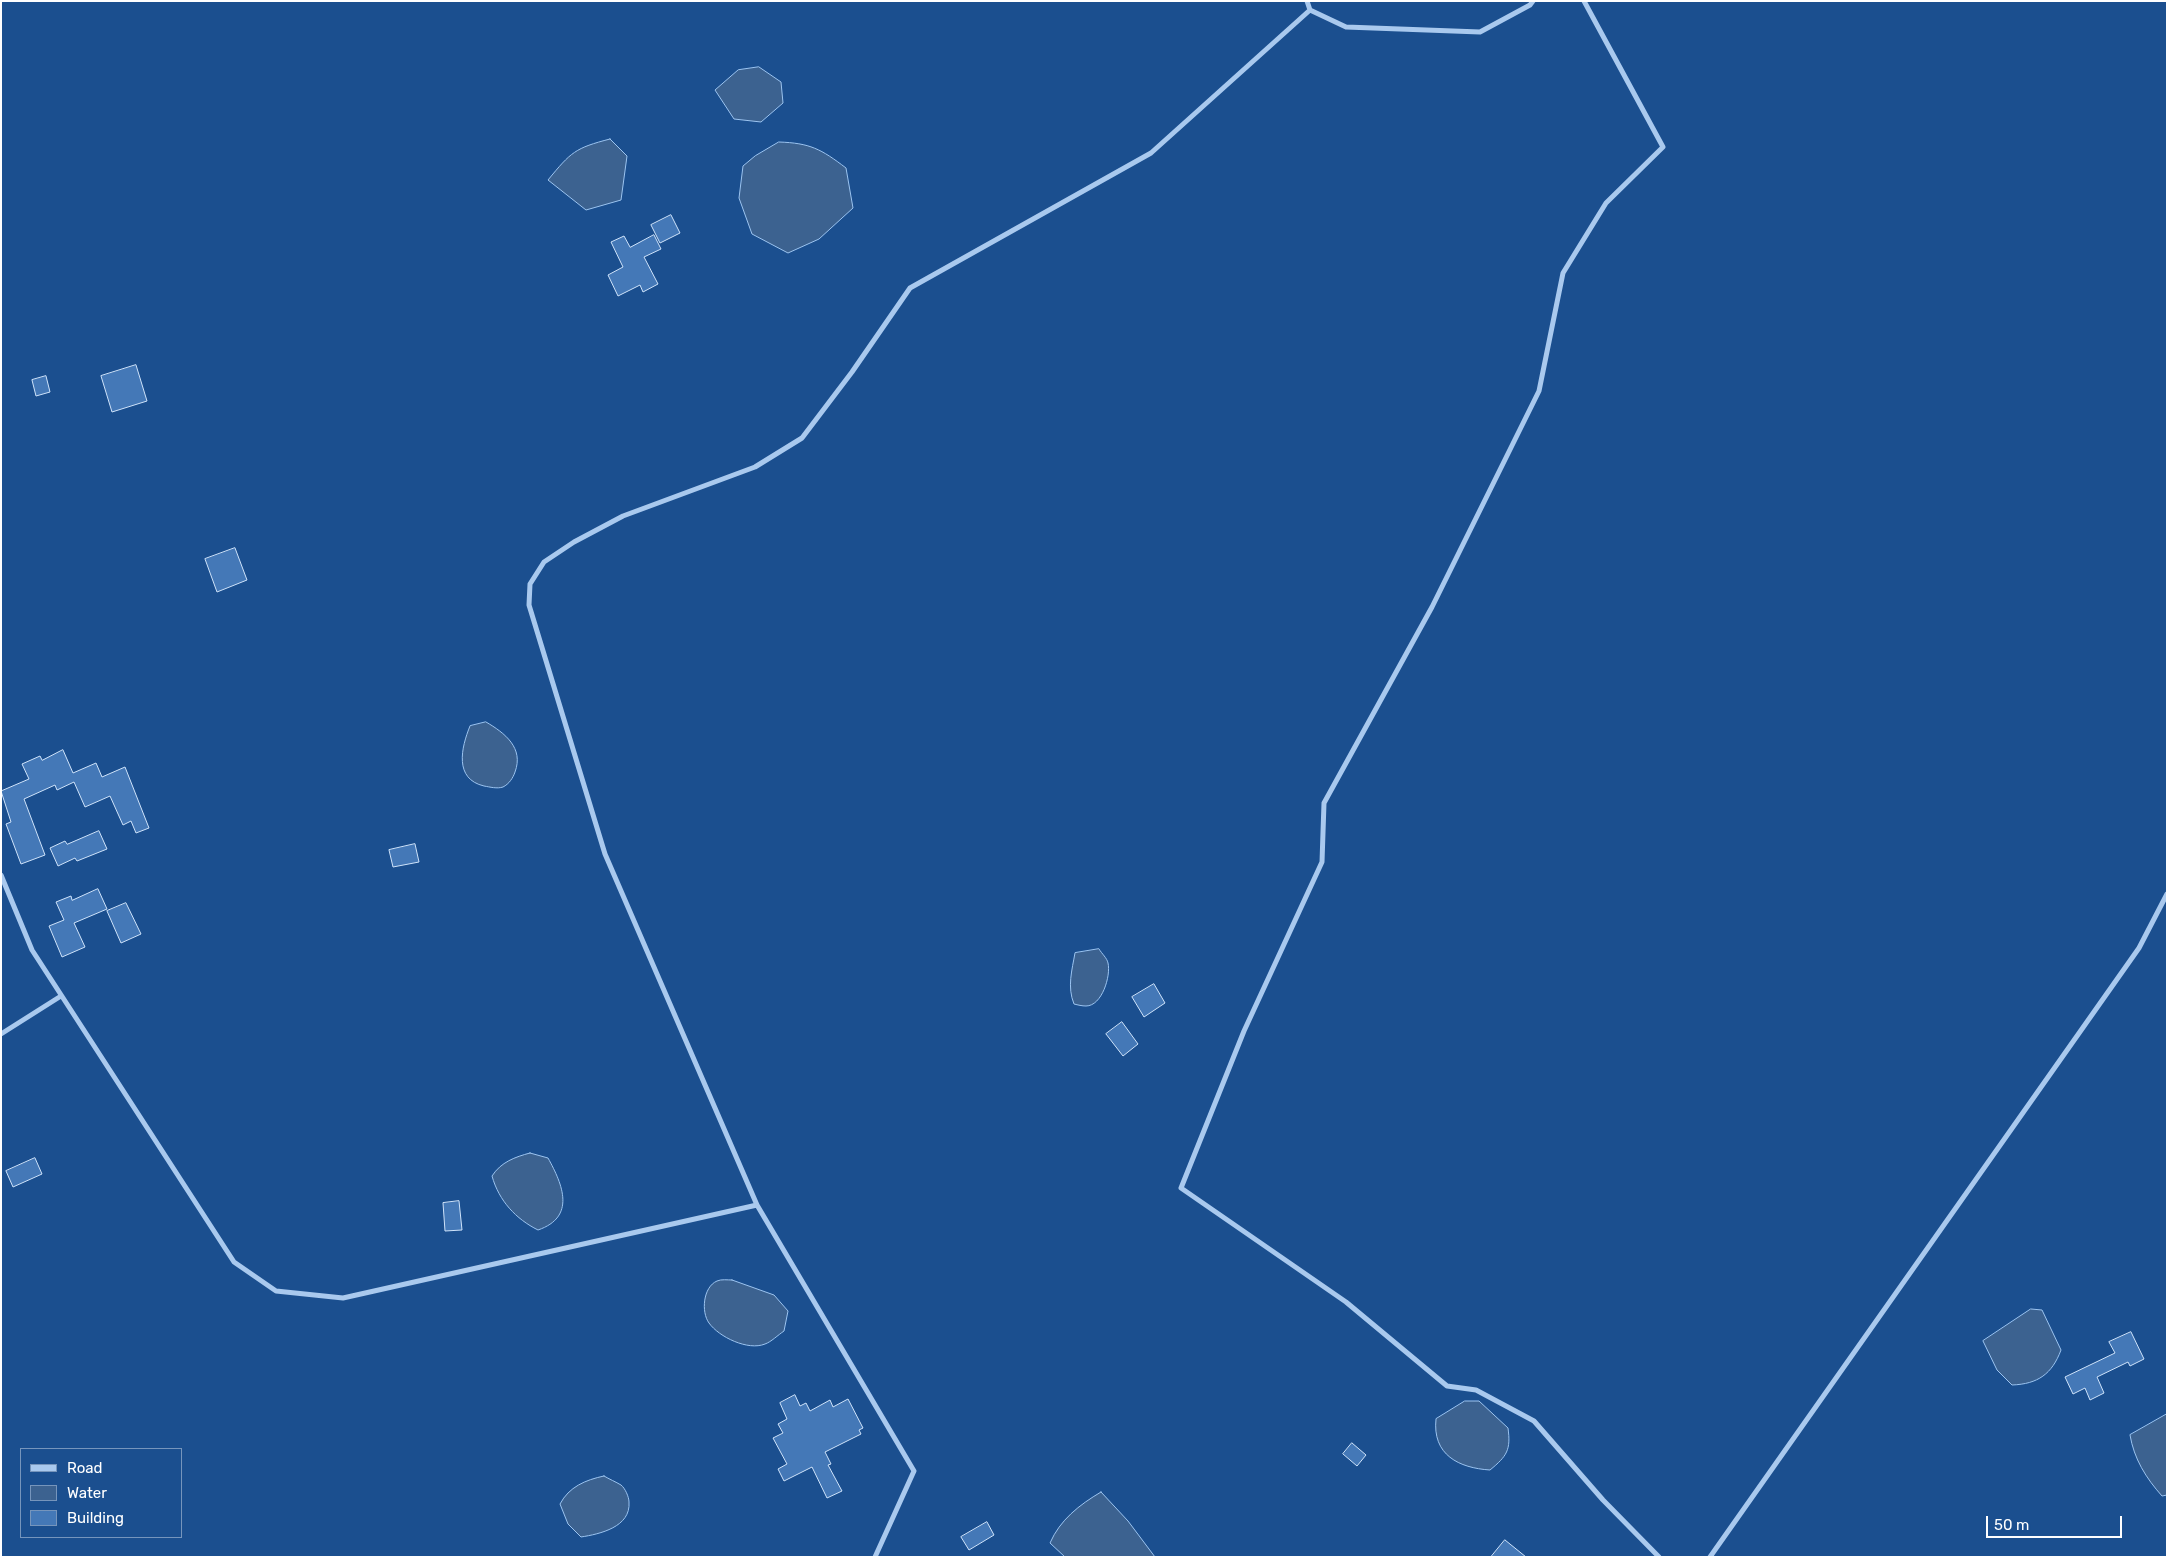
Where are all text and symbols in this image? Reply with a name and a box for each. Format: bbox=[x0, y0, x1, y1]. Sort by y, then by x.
legend bbox=[20, 1448, 182, 1538]
text: Road bbox=[67, 1459, 103, 1477]
text: Water bbox=[67, 1484, 107, 1502]
scale bar bbox=[1988, 1506, 2124, 1538]
text: Building bbox=[67, 1509, 124, 1527]
text: 50 m bbox=[1994, 1516, 2029, 1534]

